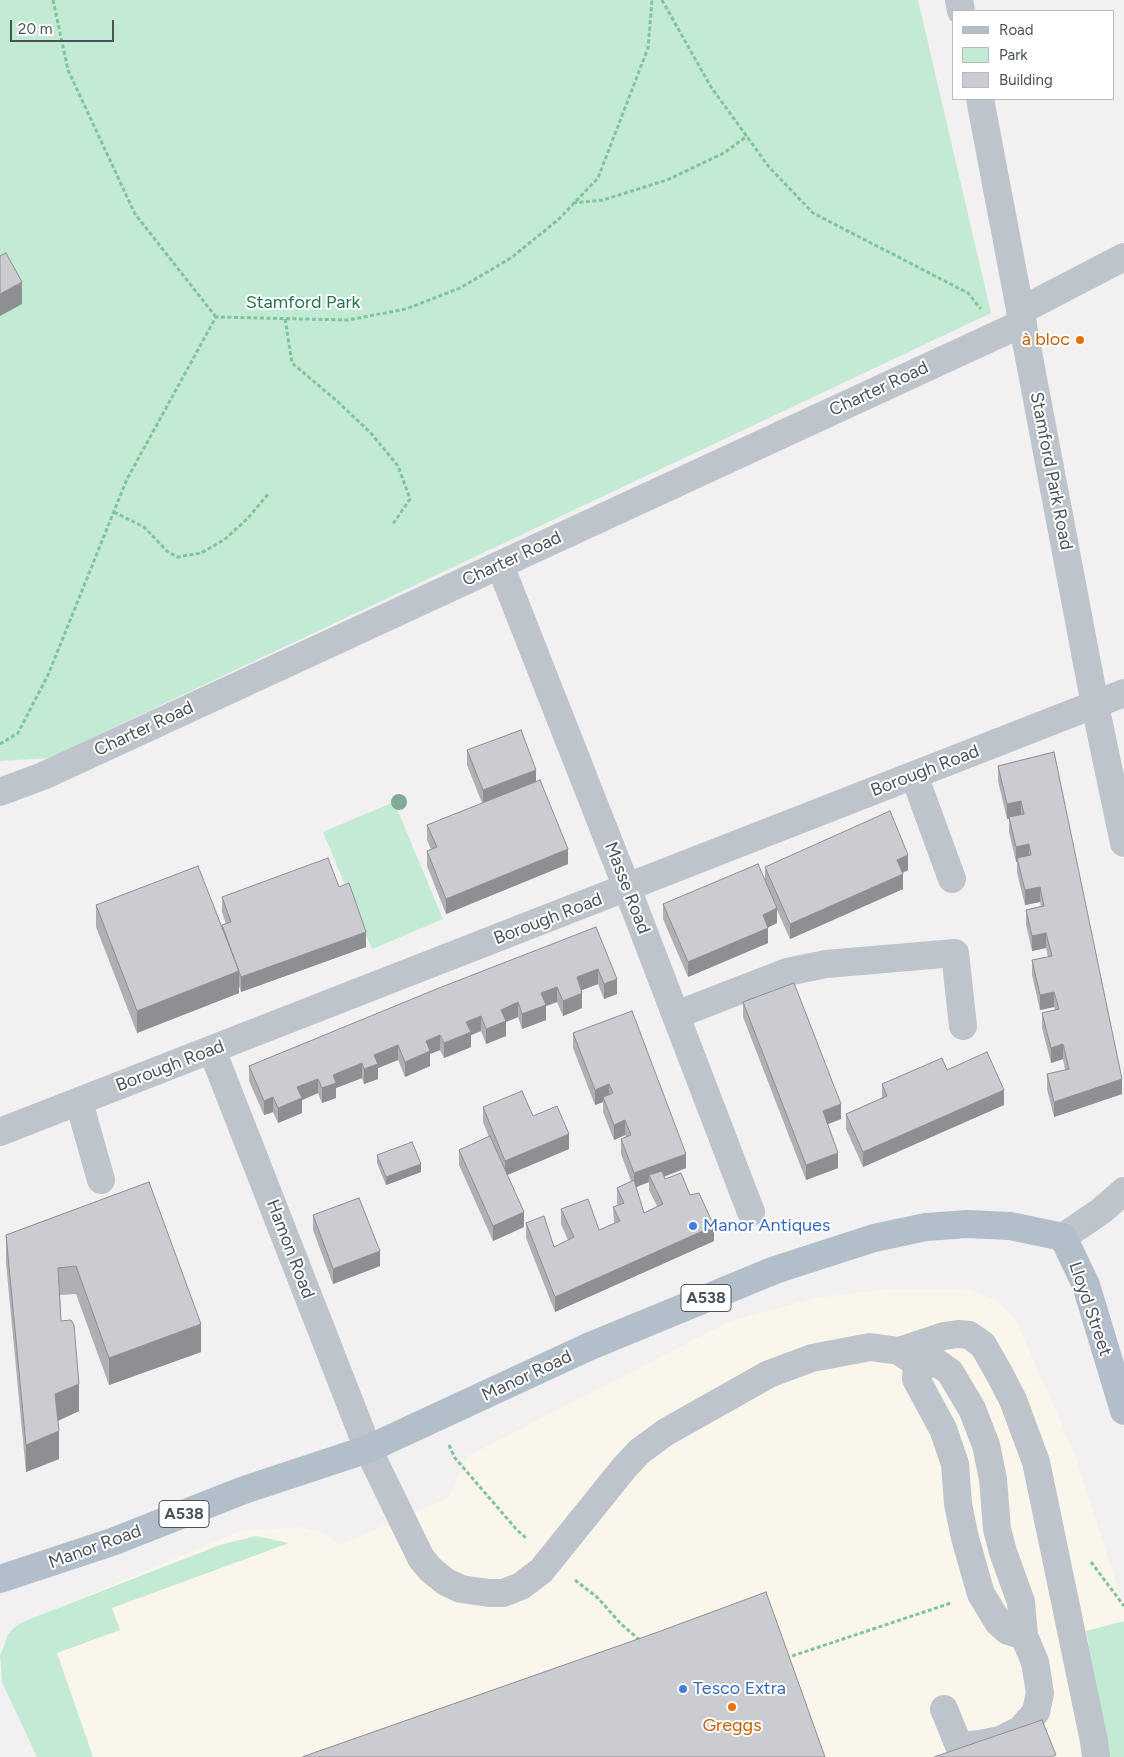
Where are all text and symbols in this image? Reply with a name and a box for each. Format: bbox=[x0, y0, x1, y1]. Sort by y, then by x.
scale bar bbox=[12, 10, 116, 42]
legend bbox=[952, 10, 1114, 100]
text: 20 m bbox=[18, 20, 52, 38]
text: Road bbox=[999, 21, 1034, 39]
text: Park bbox=[999, 46, 1028, 64]
text: Building bbox=[999, 71, 1053, 89]
park label: Stamford Park bbox=[246, 292, 360, 314]
place label: à bloc bbox=[1022, 329, 1070, 351]
marker: à bloc bbox=[1074, 334, 1086, 346]
street label: Charter Road bbox=[826, 357, 932, 421]
street label: Stamford Park Road bbox=[1025, 390, 1077, 552]
street label: Charter Road bbox=[459, 527, 565, 591]
street label: Charter Road bbox=[91, 697, 197, 761]
street label: Borough Road bbox=[868, 740, 982, 802]
street label: Masse Road bbox=[600, 839, 654, 937]
street label: Borough Road bbox=[491, 888, 605, 950]
street label: Borough Road bbox=[113, 1035, 227, 1097]
street label: Hamon Road bbox=[261, 1196, 319, 1302]
place label: Manor Antiques bbox=[703, 1215, 830, 1237]
marker: Manor Antiques bbox=[687, 1220, 699, 1232]
street label: Lloyd Street bbox=[1064, 1259, 1116, 1359]
road number: A538 bbox=[681, 1285, 731, 1312]
street label: Manor Road bbox=[479, 1346, 575, 1406]
road number: A538 bbox=[159, 1500, 209, 1528]
street label: Manor Road bbox=[46, 1520, 144, 1574]
place label: Tesco Extra bbox=[693, 1678, 786, 1700]
marker: Tesco Extra bbox=[677, 1683, 689, 1695]
marker: Greggs bbox=[726, 1701, 738, 1713]
place label: Greggs bbox=[702, 1715, 762, 1737]

